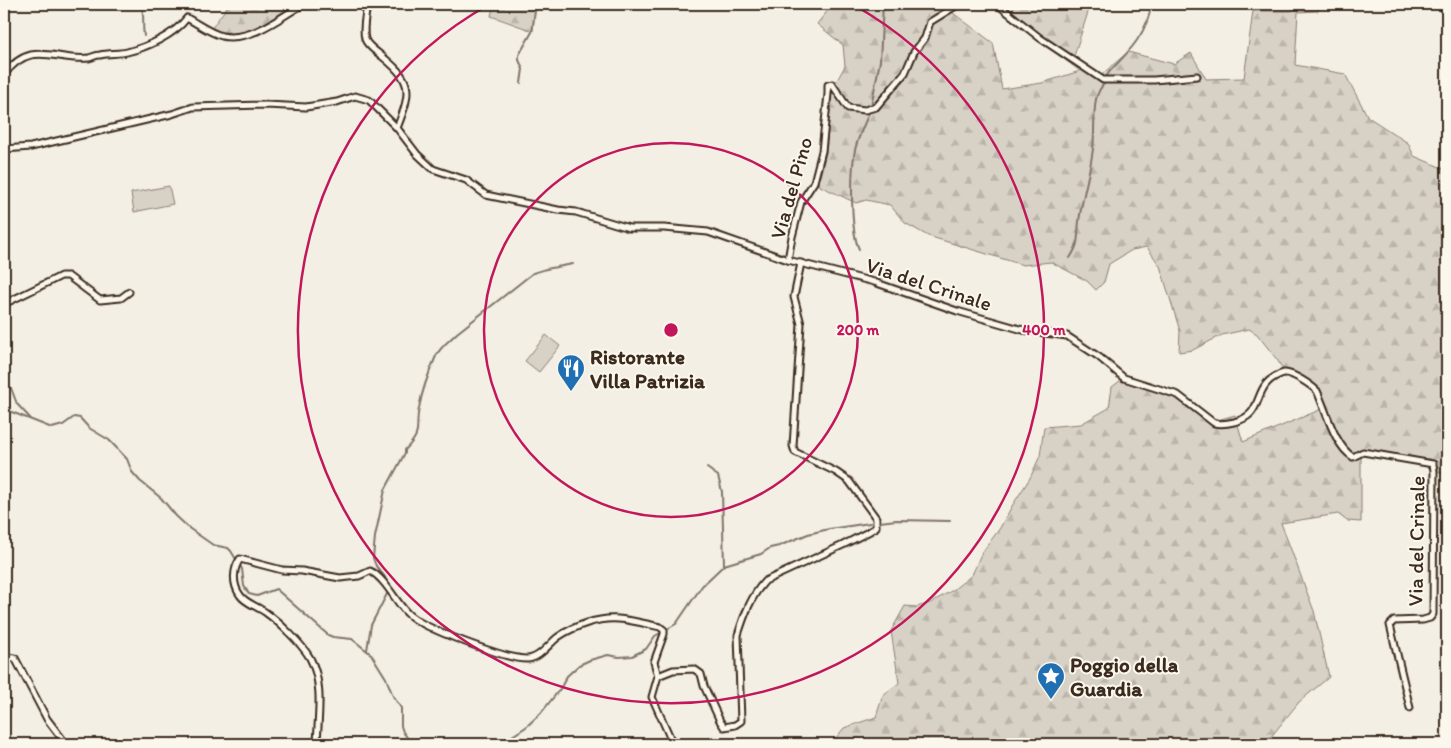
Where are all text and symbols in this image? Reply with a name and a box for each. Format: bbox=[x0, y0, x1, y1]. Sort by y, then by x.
street label: Via del Pino bbox=[764, 134, 818, 242]
street label: Via del Crinale bbox=[863, 252, 995, 316]
centre of rings bbox=[662, 321, 680, 339]
text: 200 m bbox=[837, 321, 880, 339]
text: 400 m bbox=[1022, 321, 1066, 339]
place label: Ristorante Villa Patrizia bbox=[590, 344, 706, 393]
restaurant icon: Ristorante Villa Patrizia bbox=[556, 353, 586, 392]
street label: Via del Crinale bbox=[1402, 475, 1430, 607]
place label: Poggio della Guardia bbox=[1070, 652, 1179, 701]
place icon: Poggio della Guardia bbox=[1036, 661, 1066, 700]

